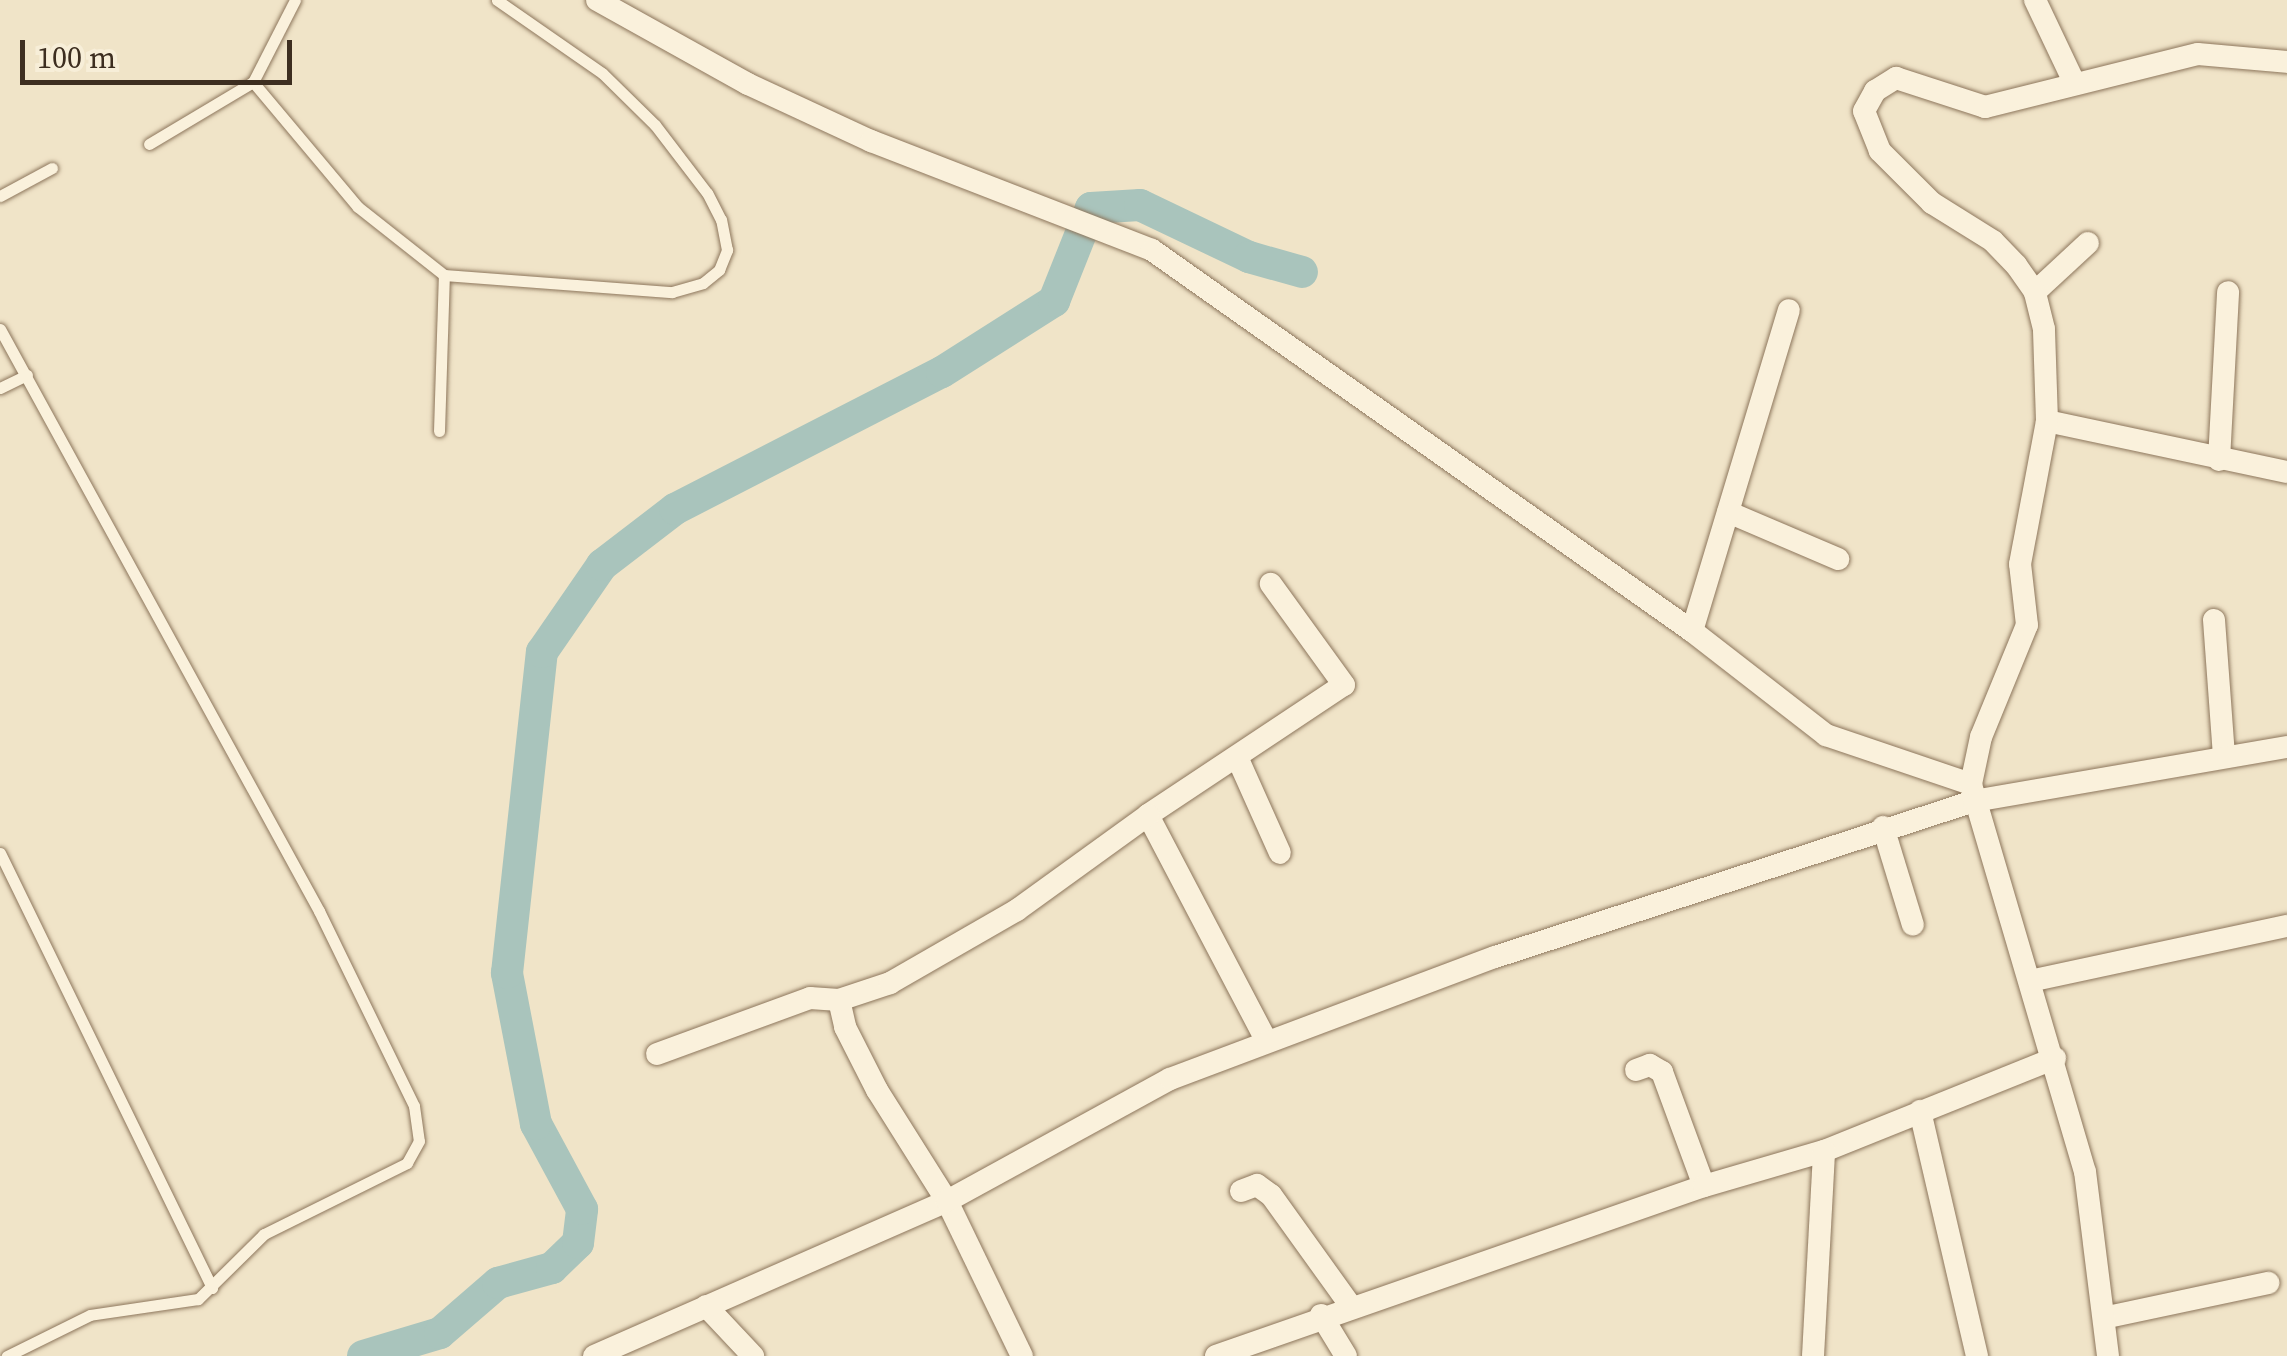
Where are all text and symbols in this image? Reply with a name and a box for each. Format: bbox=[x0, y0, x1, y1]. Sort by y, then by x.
scale bar bbox=[25, 20, 298, 82]
text: 100 m bbox=[37, 37, 116, 78]

